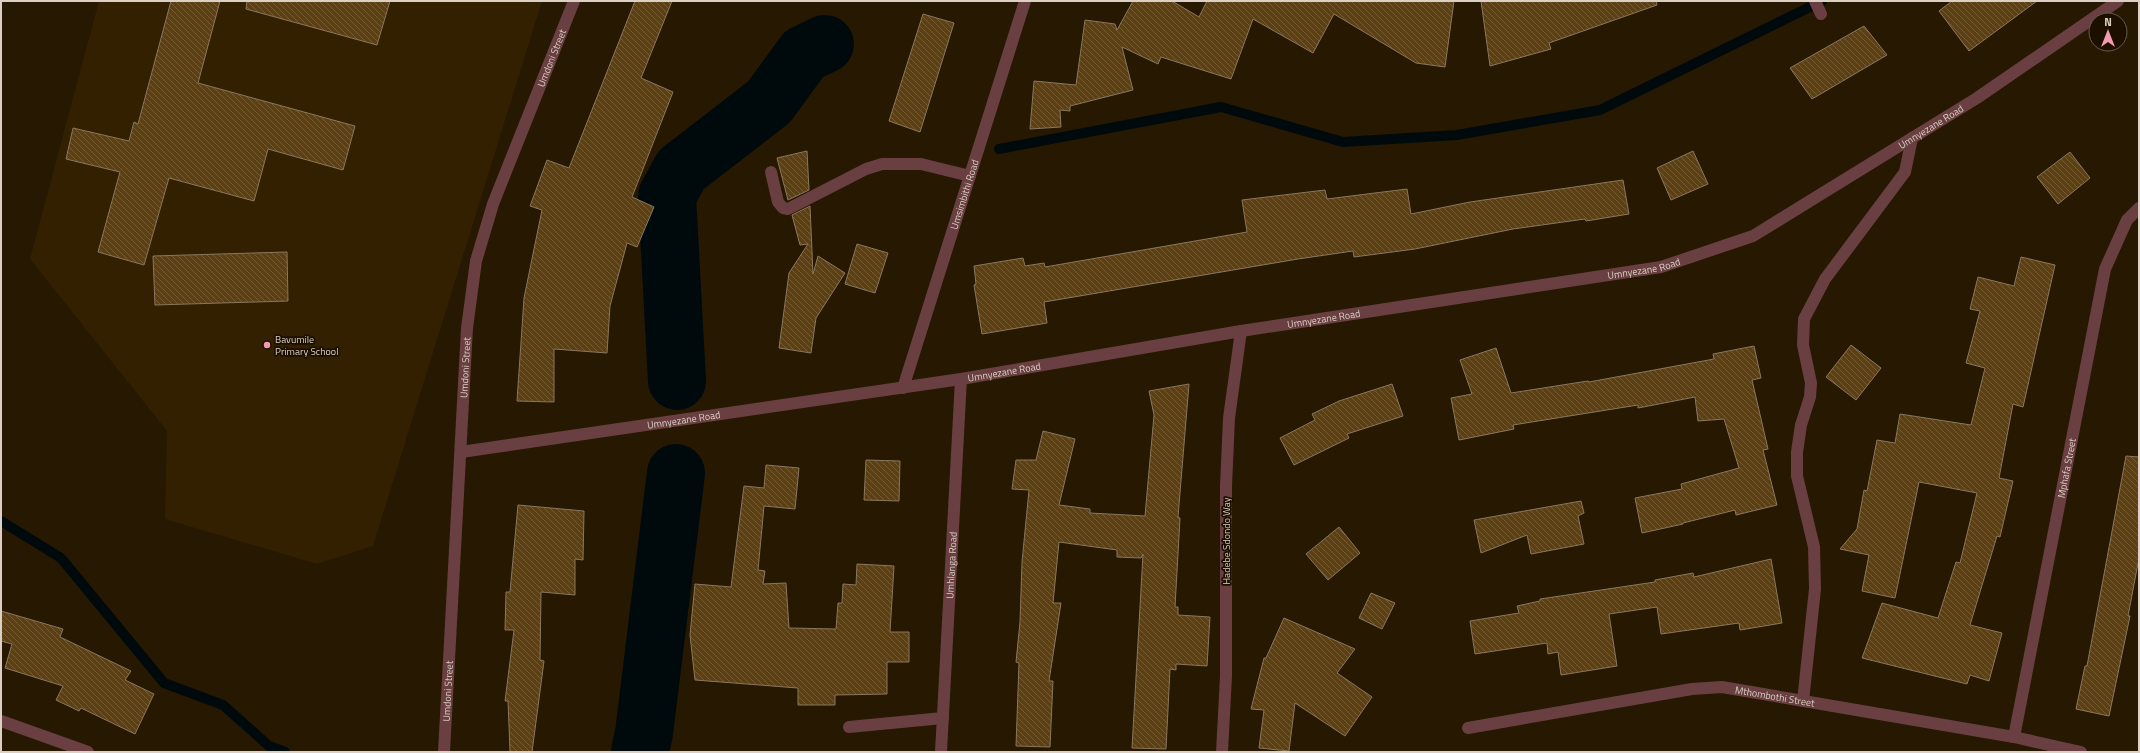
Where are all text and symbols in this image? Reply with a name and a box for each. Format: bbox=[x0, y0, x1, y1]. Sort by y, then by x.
north arrow bbox=[2088, 12, 2128, 52]
text: N bbox=[2104, 14, 2112, 30]
street label: Umdoni Street bbox=[533, 27, 570, 89]
street label: Umnyezane Road bbox=[1896, 101, 1966, 153]
street label: Umsimbithi Road bbox=[946, 158, 983, 231]
street label: Umnyezane Road bbox=[1606, 254, 1682, 283]
street label: Umnyezane Road bbox=[1286, 306, 1361, 332]
place label: Bavumile Primary School bbox=[275, 332, 338, 359]
street label: Umdoni Street bbox=[456, 336, 475, 398]
marker: Bavumile Primary School bbox=[262, 340, 272, 350]
street label: Umnyezane Road bbox=[966, 358, 1042, 386]
street label: Umnyezane Road bbox=[646, 407, 721, 433]
street label: Mphafa Street bbox=[2054, 437, 2080, 499]
street label: Hadebe Sdondo Way bbox=[1219, 497, 1234, 585]
street label: Umhlanga Road bbox=[942, 531, 961, 599]
street label: Umdoni Street bbox=[439, 660, 457, 722]
street label: Mthombothi Street bbox=[1734, 682, 1816, 711]

